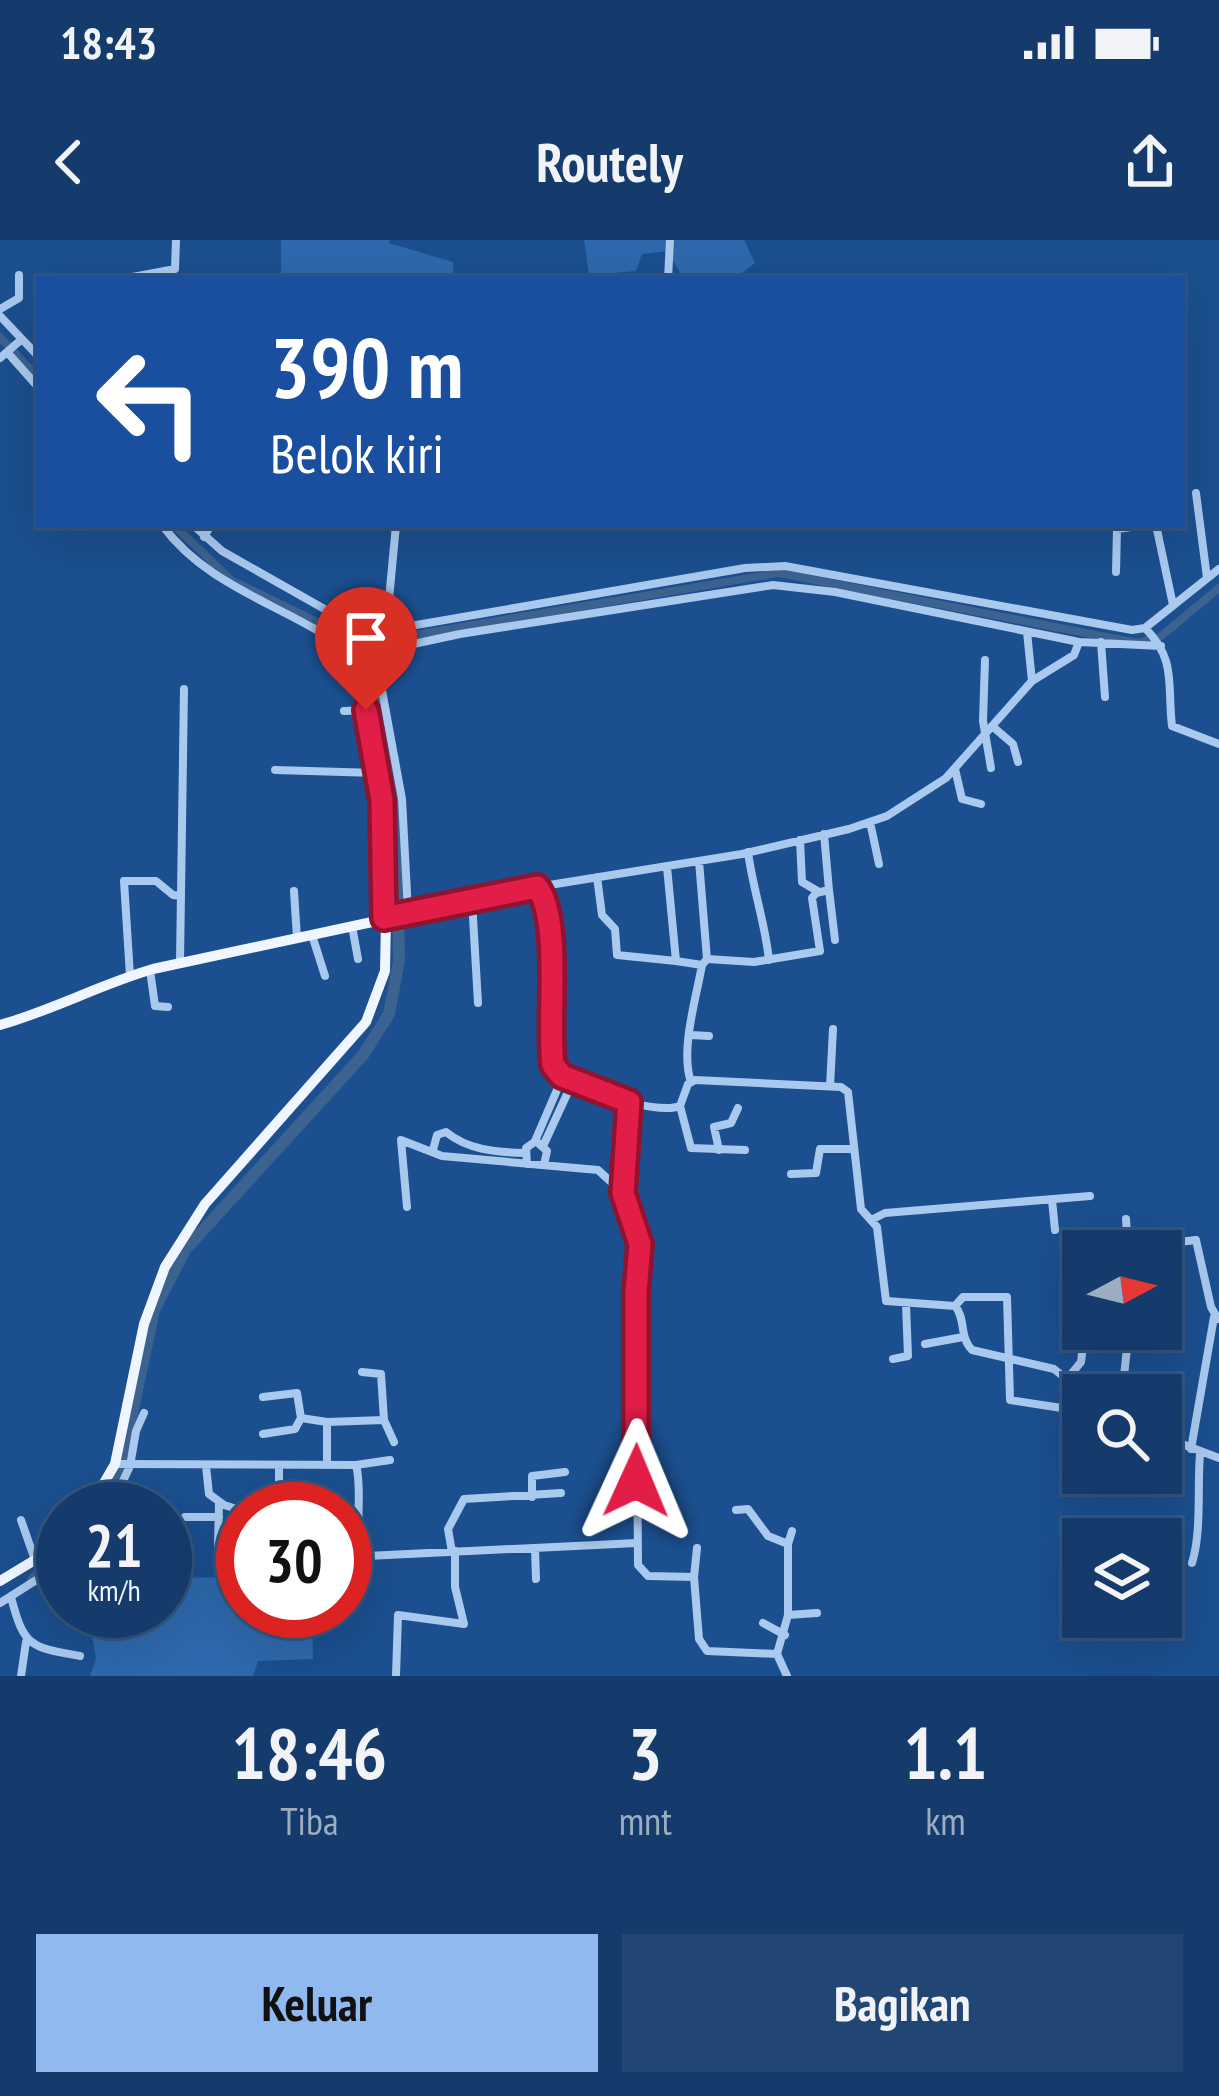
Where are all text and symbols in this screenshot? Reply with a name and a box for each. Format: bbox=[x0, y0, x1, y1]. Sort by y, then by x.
text: 18:43 bbox=[60, 13, 157, 71]
text: Routely bbox=[536, 127, 683, 197]
icon: back bbox=[36, 129, 102, 195]
icon: share bbox=[1117, 129, 1183, 195]
text: 390 m bbox=[270, 312, 463, 421]
icon: left bbox=[72, 324, 228, 480]
text: Belok kiri bbox=[270, 418, 444, 488]
pin bbox=[315, 587, 417, 710]
icon: arrive bbox=[333, 605, 399, 671]
north arrow bbox=[1062, 1230, 1182, 1350]
map controls bbox=[1062, 1230, 1182, 1638]
button: search bbox=[1062, 1374, 1182, 1494]
position arrow bbox=[573, 1418, 699, 1544]
speed limit sign: 30 bbox=[216, 1482, 372, 1638]
text: 21 bbox=[85, 1506, 143, 1584]
button: layers bbox=[1062, 1518, 1182, 1638]
text: km/h bbox=[87, 1570, 141, 1609]
text: 18:46 bbox=[231, 1706, 387, 1799]
text: 3 bbox=[628, 1706, 663, 1799]
text: 1.1 bbox=[903, 1706, 988, 1799]
text: Tiba bbox=[280, 1795, 339, 1846]
text: mnt bbox=[619, 1795, 672, 1846]
text: km bbox=[925, 1795, 966, 1846]
button: Keluar bbox=[36, 1934, 598, 2072]
button: Bagikan bbox=[622, 1934, 1183, 2072]

